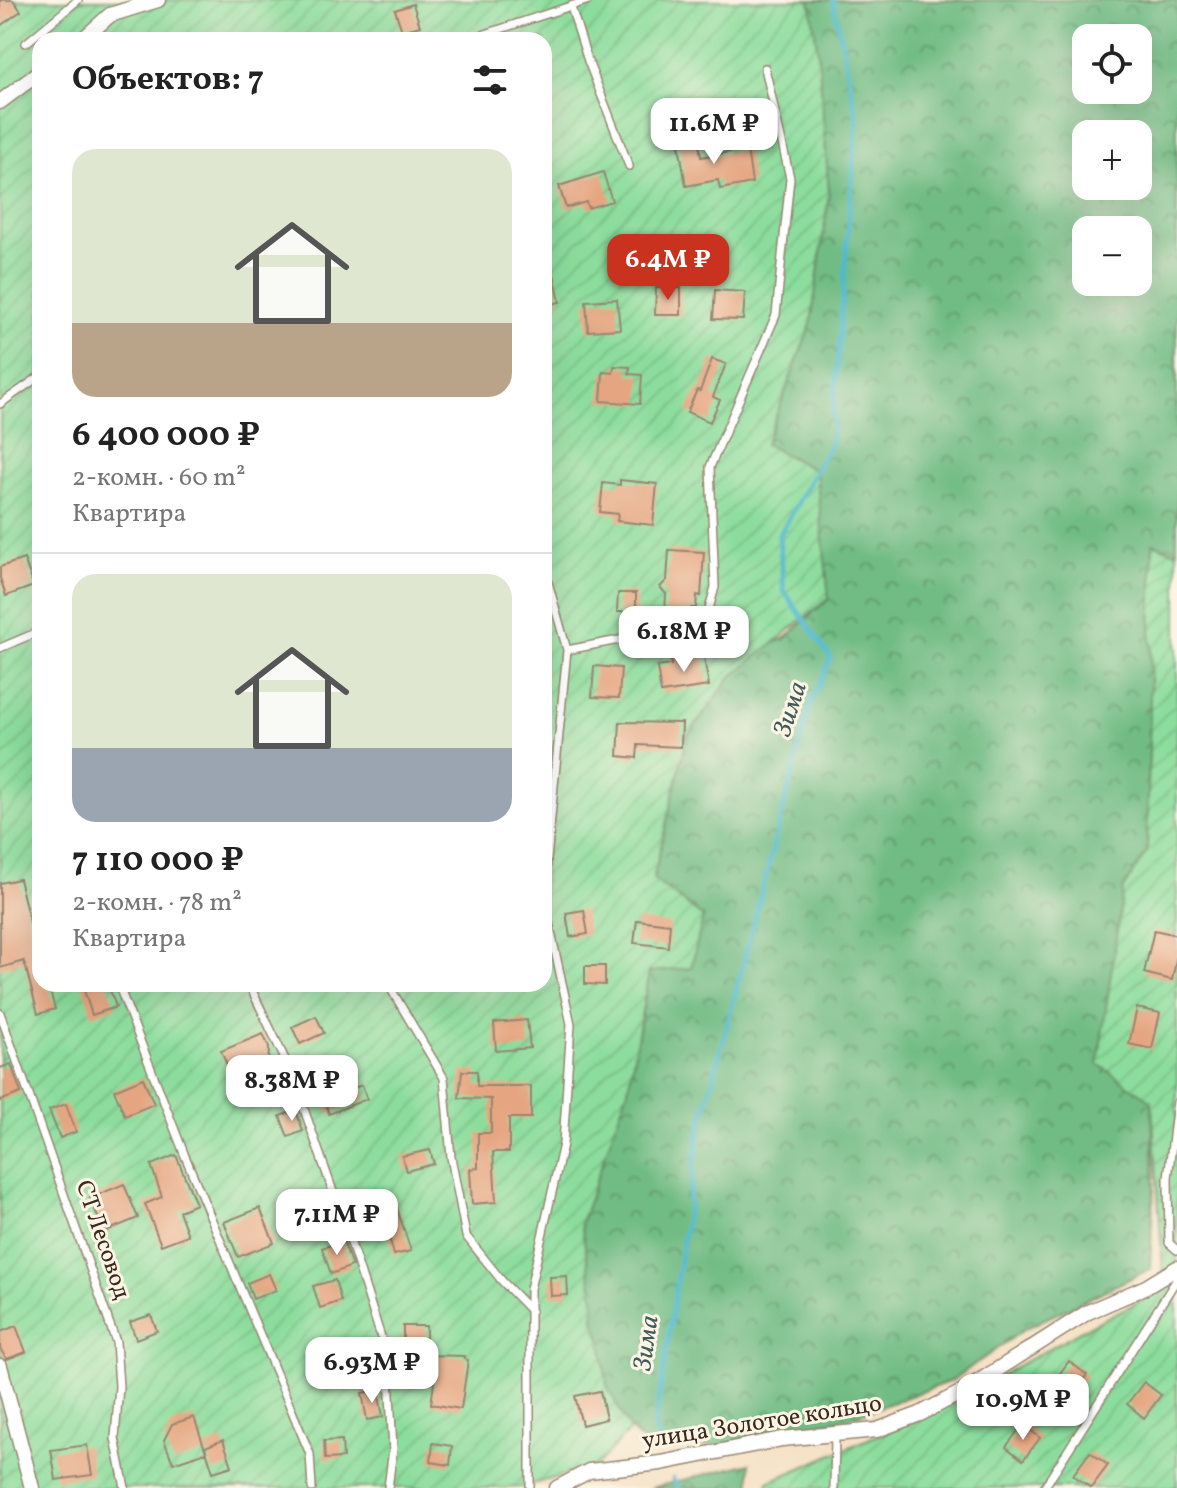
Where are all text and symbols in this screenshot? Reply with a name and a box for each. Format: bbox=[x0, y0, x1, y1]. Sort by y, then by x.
map controls bbox=[1072, 24, 1152, 296]
button: locate bbox=[1072, 24, 1152, 104]
text: Объектов: 7 bbox=[72, 57, 264, 104]
icon: filters bbox=[468, 58, 512, 102]
pin: 11.6M ₽ bbox=[640, 98, 788, 166]
text: 11.6M ₽ bbox=[669, 106, 759, 142]
button: + bbox=[1072, 120, 1152, 200]
icon: home bbox=[220, 201, 364, 345]
button: − bbox=[1072, 216, 1152, 296]
pin: 6.4M ₽ bbox=[603, 234, 733, 302]
text: 6.4M ₽ bbox=[625, 242, 711, 278]
text: 6 400 000 ₽ bbox=[72, 413, 260, 460]
text: 2-комн. · 60 m² bbox=[72, 460, 246, 496]
text: Квартира bbox=[72, 496, 186, 532]
pin: 6.18M ₽ bbox=[610, 606, 758, 674]
text: 6.18M ₽ bbox=[637, 614, 731, 650]
icon: home bbox=[220, 626, 364, 770]
water label: Зима bbox=[765, 677, 817, 742]
text: 7 110 000 ₽ bbox=[72, 838, 244, 885]
text: 2-комн. · 78 m² bbox=[72, 885, 242, 921]
text: Квартира bbox=[72, 921, 186, 957]
pin: 8.38M ₽ bbox=[218, 1055, 366, 1123]
text: 8.38M ₽ bbox=[244, 1063, 340, 1099]
street label: СТ Лесовод bbox=[66, 1176, 138, 1304]
pin: 7.11M ₽ bbox=[263, 1189, 411, 1257]
text: 7.11M ₽ bbox=[294, 1197, 380, 1233]
water label: Зима bbox=[625, 1313, 669, 1374]
pin: 6.93M ₽ bbox=[298, 1337, 446, 1405]
text: 6.93M ₽ bbox=[323, 1345, 421, 1381]
pin: 10.9M ₽ bbox=[949, 1374, 1097, 1442]
text: 10.9M ₽ bbox=[975, 1382, 1071, 1418]
street label: улица Золотое кольцо bbox=[640, 1387, 884, 1459]

